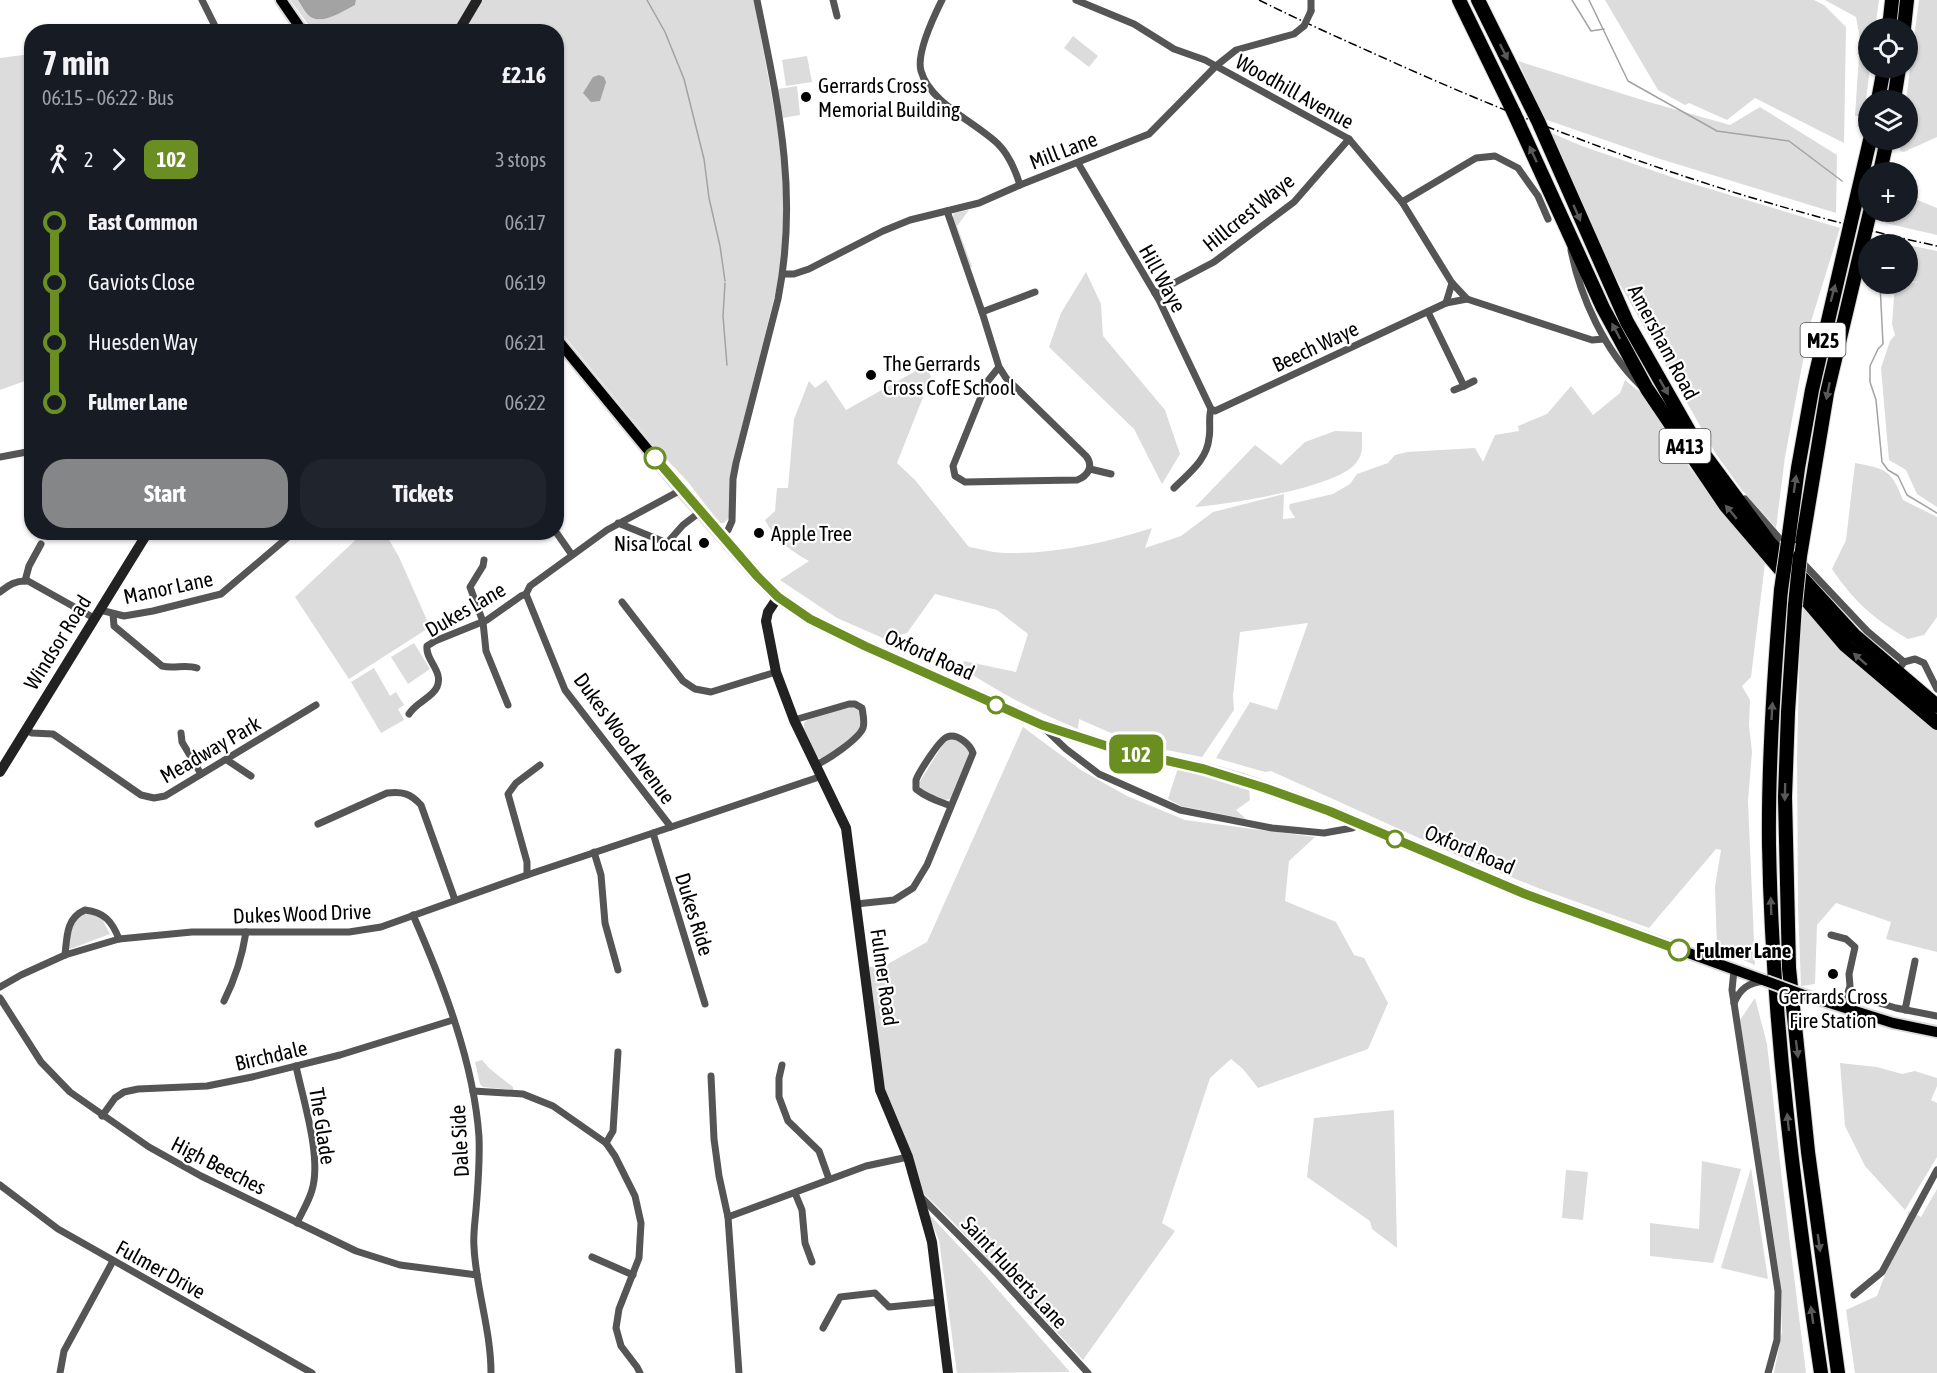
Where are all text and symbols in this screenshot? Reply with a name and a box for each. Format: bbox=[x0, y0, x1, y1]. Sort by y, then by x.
map controls bbox=[1858, 18, 1918, 294]
button: locate bbox=[1858, 18, 1918, 78]
text: 7 min bbox=[42, 44, 109, 82]
one-way arrow bbox=[1499, 44, 1508, 61]
street label: Woodhill Avenue bbox=[1232, 49, 1358, 133]
text: £2.16 bbox=[502, 62, 546, 88]
place label: Gerrards Cross Memorial Building bbox=[818, 73, 960, 121]
text: 06:15 – 06:22 · Bus bbox=[42, 86, 174, 109]
marker: Gerrards Cross Memorial Building bbox=[799, 90, 813, 104]
button: layers bbox=[1858, 90, 1918, 150]
street label: Mill Lane bbox=[1026, 126, 1100, 174]
icon: walk bbox=[42, 143, 75, 176]
icon: forward bbox=[102, 143, 135, 176]
one-way arrow bbox=[1529, 145, 1538, 162]
text: 102 bbox=[156, 147, 186, 171]
text: 2 bbox=[84, 148, 93, 171]
text: 3 stops bbox=[495, 148, 546, 171]
button: + bbox=[1858, 162, 1918, 222]
street label: Hillcrest Waye bbox=[1198, 168, 1298, 256]
one-way arrow bbox=[1573, 204, 1582, 222]
text: East Common bbox=[88, 209, 198, 235]
text: 06:17 bbox=[505, 211, 546, 234]
button: − bbox=[1858, 234, 1918, 294]
street label: Hill Waye bbox=[1135, 240, 1191, 316]
text: Gaviots Close bbox=[88, 269, 195, 295]
text: 06:19 bbox=[505, 271, 546, 294]
street label: Amersham Road bbox=[1624, 280, 1704, 404]
one-way arrow bbox=[1829, 284, 1839, 302]
street label: Beech Waye bbox=[1268, 316, 1362, 376]
one-way arrow bbox=[1611, 322, 1620, 339]
road number: M25 bbox=[1800, 323, 1846, 357]
text: Huesden Way bbox=[88, 329, 198, 355]
text: 06:21 bbox=[505, 331, 546, 354]
place label: The Gerrards Cross CofE School bbox=[883, 351, 1016, 399]
marker: The Gerrards Cross CofE School bbox=[864, 368, 878, 382]
one-way arrow bbox=[1659, 379, 1669, 396]
one-way arrow bbox=[1823, 382, 1832, 401]
text: Fulmer Lane bbox=[88, 389, 188, 415]
text: 06:22 bbox=[505, 391, 546, 414]
road number: A413 bbox=[1660, 429, 1710, 463]
unlabelled marker bbox=[644, 447, 666, 469]
button: Start bbox=[42, 459, 288, 528]
button: Tickets bbox=[300, 459, 546, 528]
one-way arrow bbox=[1791, 474, 1800, 493]
one-way arrow bbox=[1726, 505, 1738, 520]
place label: Apple Tree bbox=[771, 521, 852, 545]
marker: Apple Tree bbox=[752, 526, 766, 540]
place label: Nisa Local bbox=[614, 531, 692, 555]
marker: Nisa Local bbox=[697, 536, 711, 550]
street label: Manor Lane bbox=[121, 566, 215, 608]
street label: Dukes Lane bbox=[421, 577, 509, 641]
street label: Windsor Road bbox=[19, 590, 95, 694]
street label: Oxford Road bbox=[881, 624, 979, 684]
one-way arrow bbox=[1852, 652, 1868, 665]
street label: Dukes Wood Avenue bbox=[569, 668, 681, 808]
unlabelled marker bbox=[987, 696, 1005, 714]
one-way arrow bbox=[1768, 702, 1777, 721]
street label: Meadway Park bbox=[155, 711, 265, 787]
line badge: 102 bbox=[1102, 734, 1170, 774]
text: 102 bbox=[1121, 742, 1151, 766]
one-way arrow bbox=[1780, 782, 1790, 801]
street label: Oxford Road bbox=[1421, 819, 1519, 879]
unlabelled marker bbox=[1386, 830, 1404, 848]
street label: Dukes Ride bbox=[671, 870, 719, 958]
one-way arrow bbox=[1767, 897, 1776, 916]
street label: Dukes Wood Drive bbox=[232, 899, 372, 927]
street label: Fulmer Road bbox=[866, 927, 904, 1027]
place label: Fulmer Lane bbox=[1696, 938, 1791, 962]
marker: Fulmer Lane bbox=[1668, 939, 1690, 961]
marker: Gerrards Cross Fire Station bbox=[1826, 967, 1840, 981]
place label: Gerrards Cross Fire Station bbox=[1778, 984, 1888, 1032]
street label: Birchdale bbox=[232, 1035, 310, 1075]
one-way arrow bbox=[1792, 1040, 1802, 1059]
street label: The Glade bbox=[305, 1086, 341, 1166]
street label: Dale Side bbox=[445, 1104, 473, 1178]
one-way arrow bbox=[1783, 1112, 1793, 1131]
street label: High Beeches bbox=[168, 1131, 270, 1199]
street label: Saint Huberts Lane bbox=[957, 1211, 1073, 1333]
one-way arrow bbox=[1815, 1234, 1824, 1253]
street label: Fulmer Drive bbox=[112, 1235, 210, 1303]
one-way arrow bbox=[1808, 1305, 1817, 1324]

